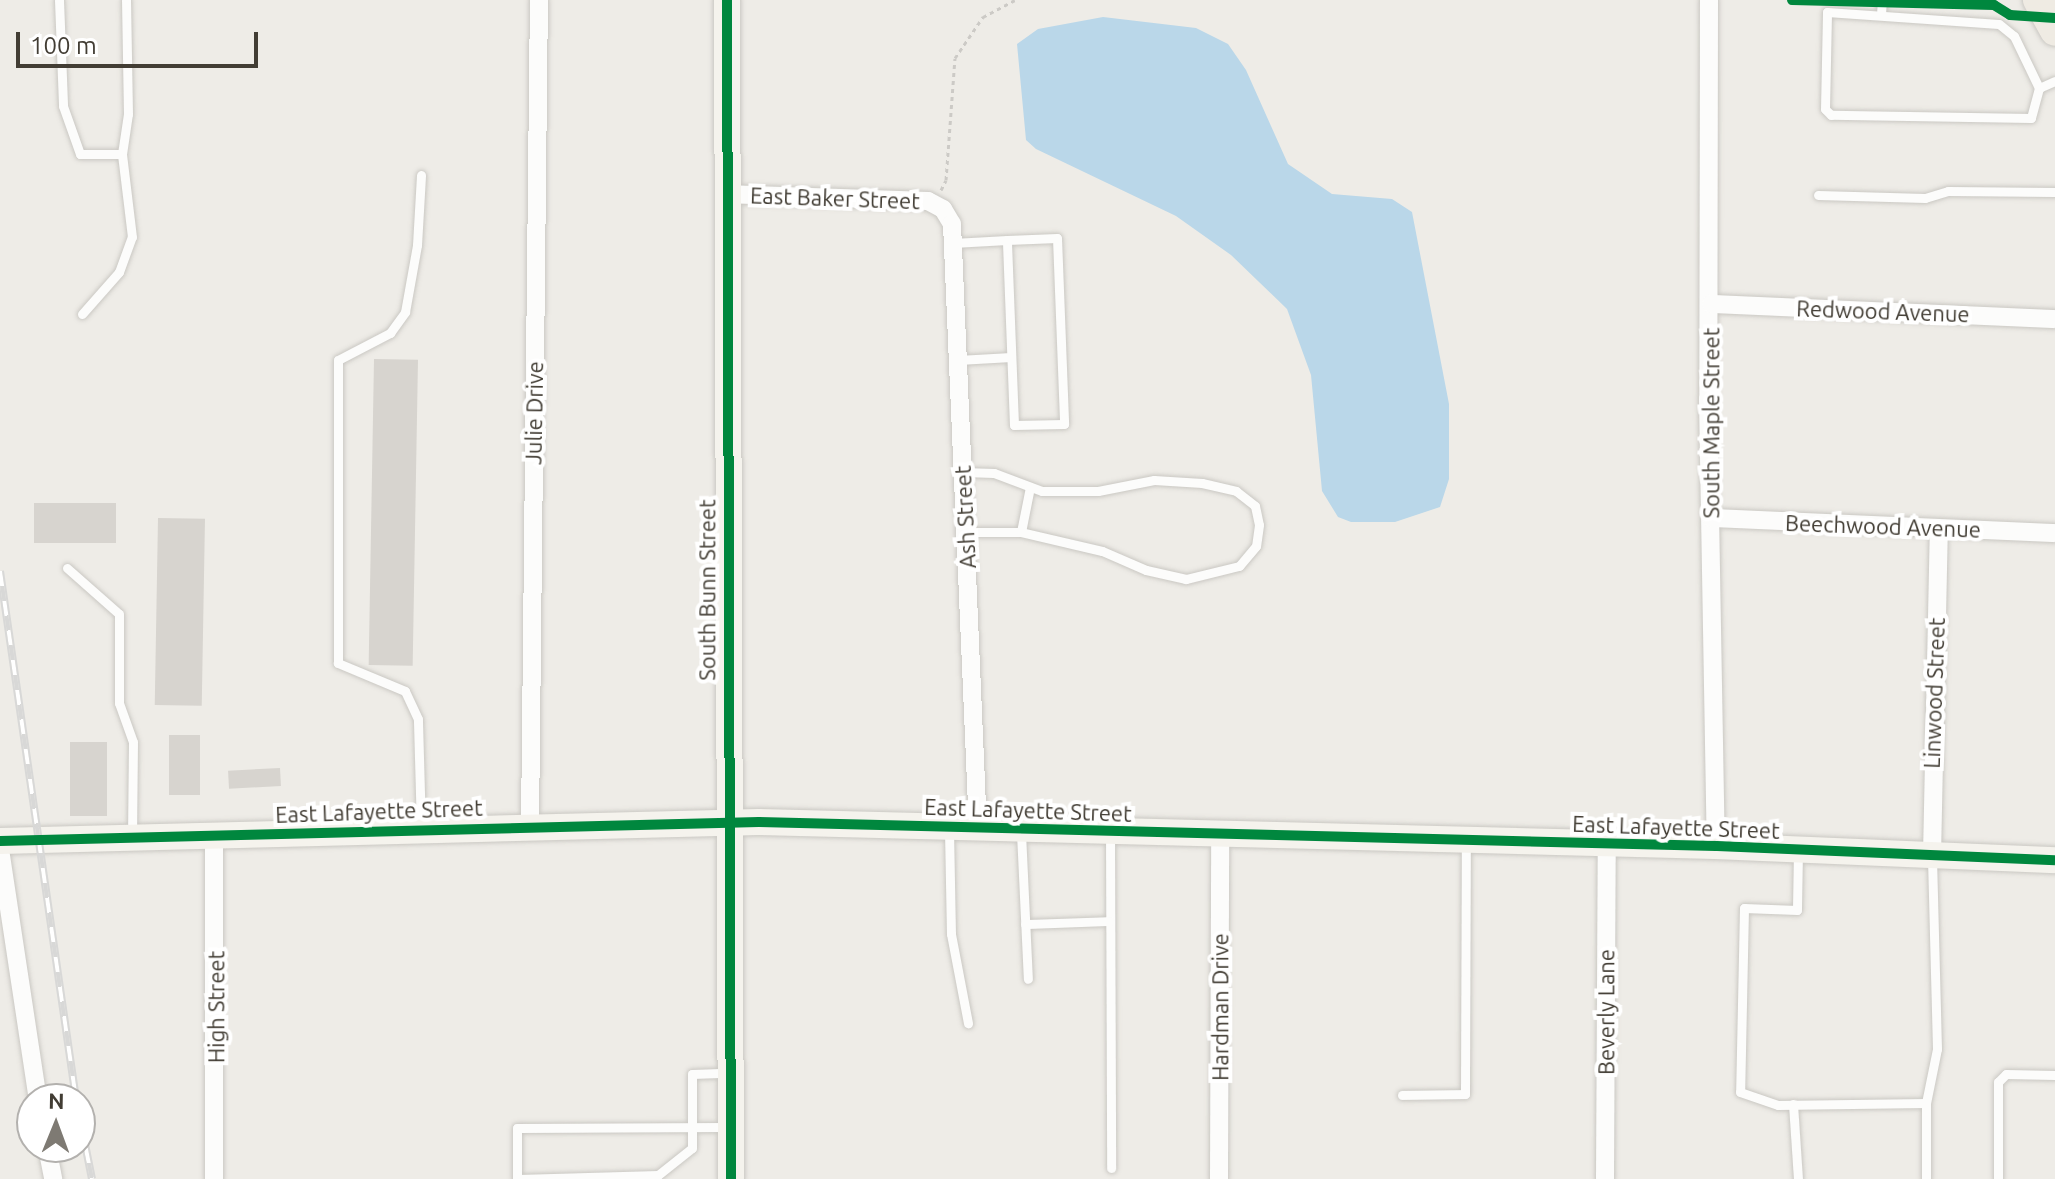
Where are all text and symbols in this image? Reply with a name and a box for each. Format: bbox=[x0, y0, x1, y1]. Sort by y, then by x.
scale bar bbox=[20, 16, 262, 66]
text: 100 m bbox=[30, 32, 97, 59]
street label: East Baker Street bbox=[750, 182, 920, 214]
street label: Redwood Avenue bbox=[1796, 295, 1970, 327]
street label: South Maple Street bbox=[1698, 328, 1724, 518]
street label: Julie Drive bbox=[520, 361, 548, 465]
street label: Ash Street bbox=[949, 465, 981, 569]
street label: South Bunn Street bbox=[694, 499, 720, 681]
street label: Beechwood Avenue bbox=[1785, 509, 1981, 543]
street label: Linwood Street bbox=[1918, 617, 1950, 769]
street label: East Lafayette Street bbox=[924, 793, 1132, 827]
street label: East Lafayette Street bbox=[275, 794, 483, 828]
street label: East Lafayette Street bbox=[1572, 810, 1780, 844]
street label: Hardman Drive bbox=[1207, 933, 1233, 1081]
street label: Beverly Lane bbox=[1593, 949, 1619, 1075]
street label: High Street bbox=[203, 951, 229, 1063]
north arrow bbox=[16, 1083, 96, 1163]
text: N bbox=[48, 1088, 65, 1113]

